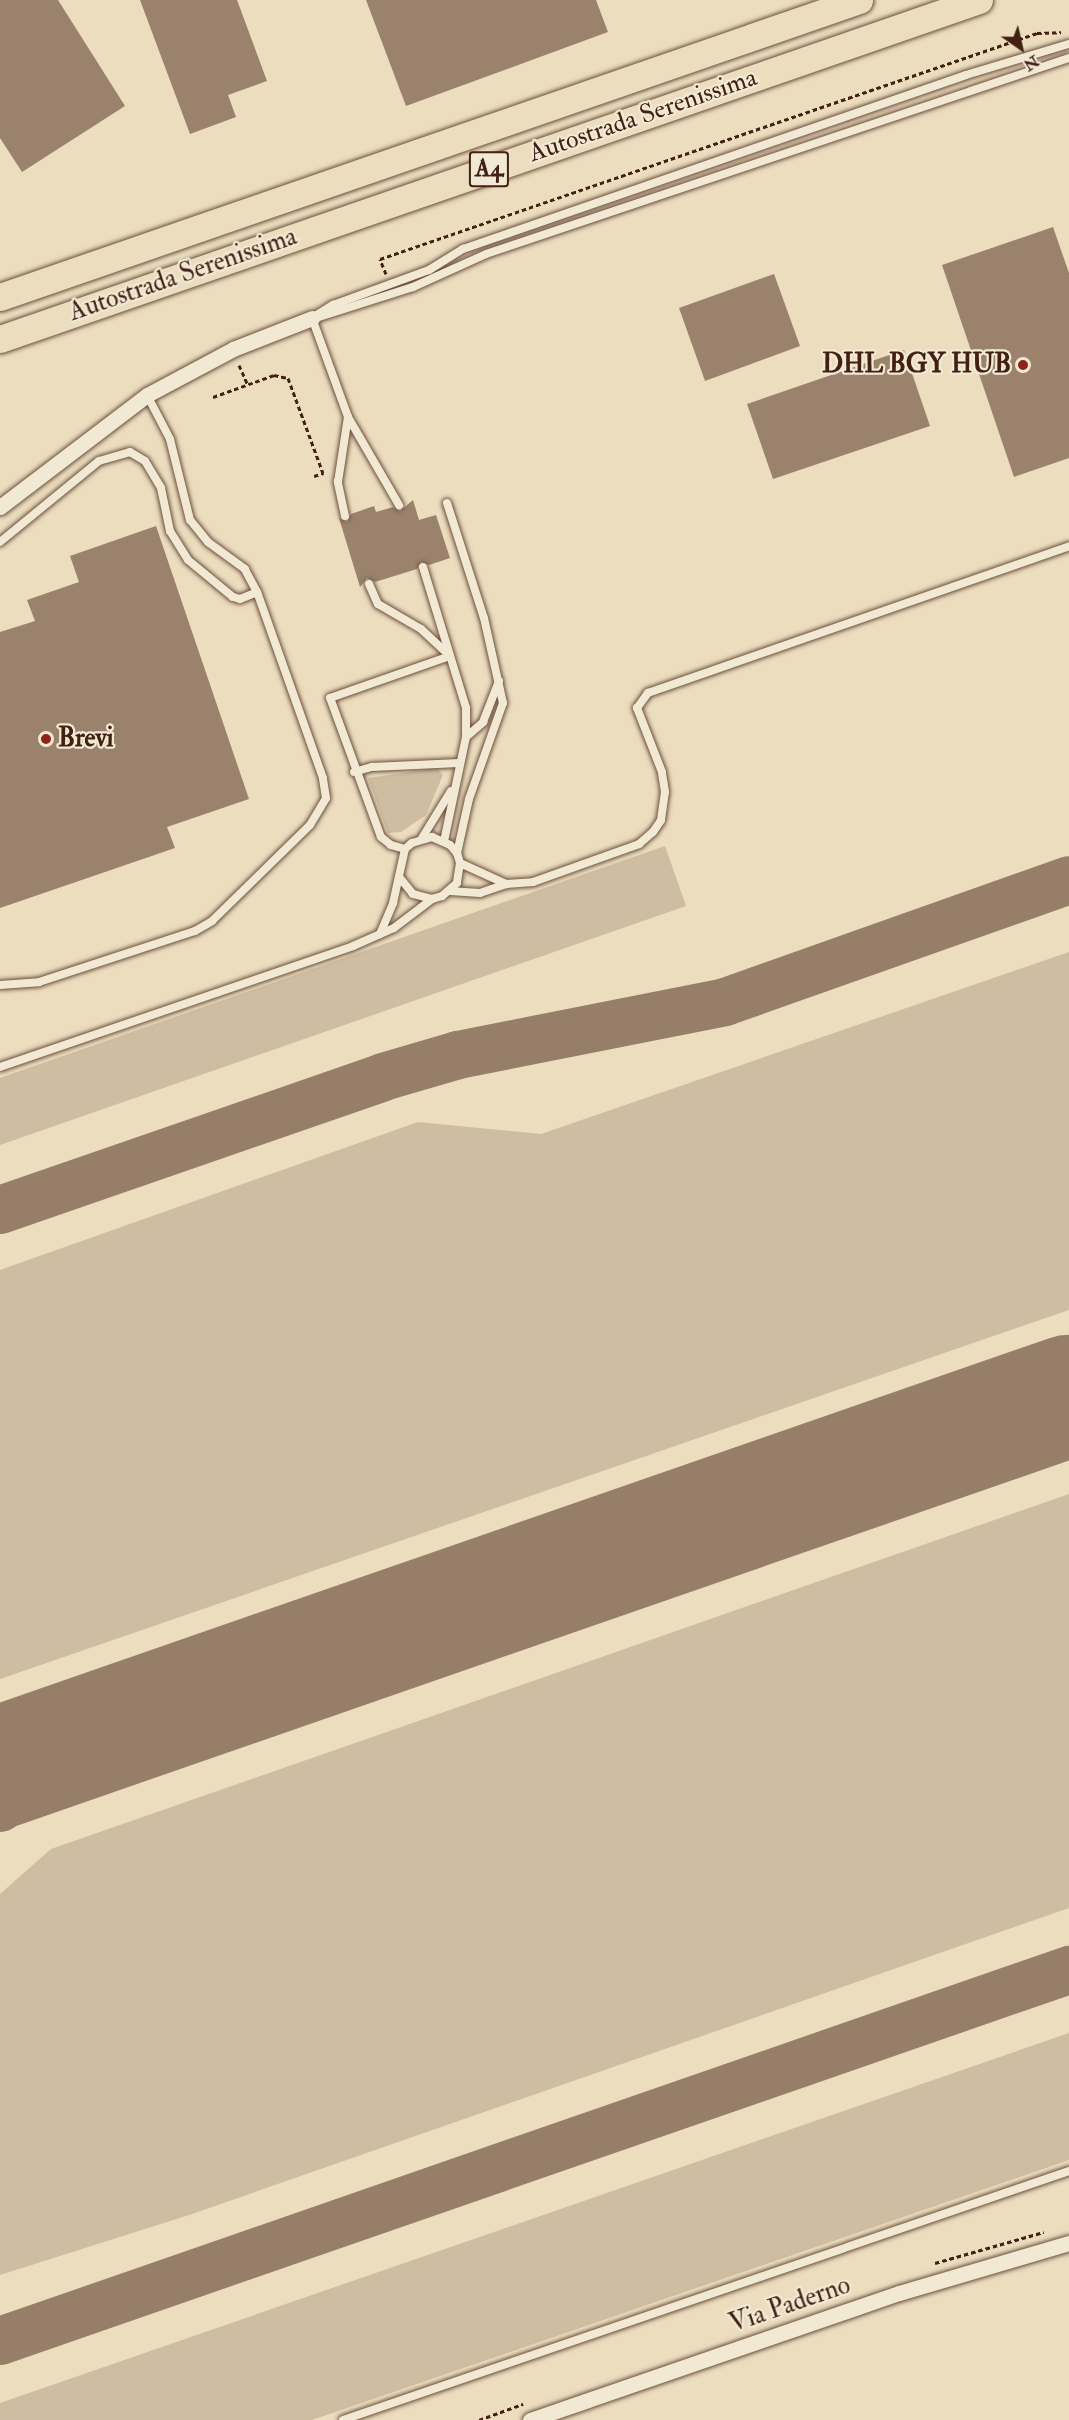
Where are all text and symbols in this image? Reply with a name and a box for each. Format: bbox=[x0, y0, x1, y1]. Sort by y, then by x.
north arrow bbox=[991, 18, 1051, 78]
text: N bbox=[1020, 51, 1043, 75]
street label: Autostrada Serenissima bbox=[525, 62, 761, 170]
road number: A4 bbox=[468, 148, 510, 190]
street label: Autostrada Serenissima bbox=[65, 221, 301, 329]
place label: DHL BGY HUB bbox=[822, 349, 1011, 381]
marker: DHL BGY HUB bbox=[1016, 358, 1030, 372]
place label: Brevi bbox=[58, 723, 113, 755]
marker: Brevi bbox=[39, 732, 53, 746]
street label: Via Paderno bbox=[725, 2270, 855, 2340]

